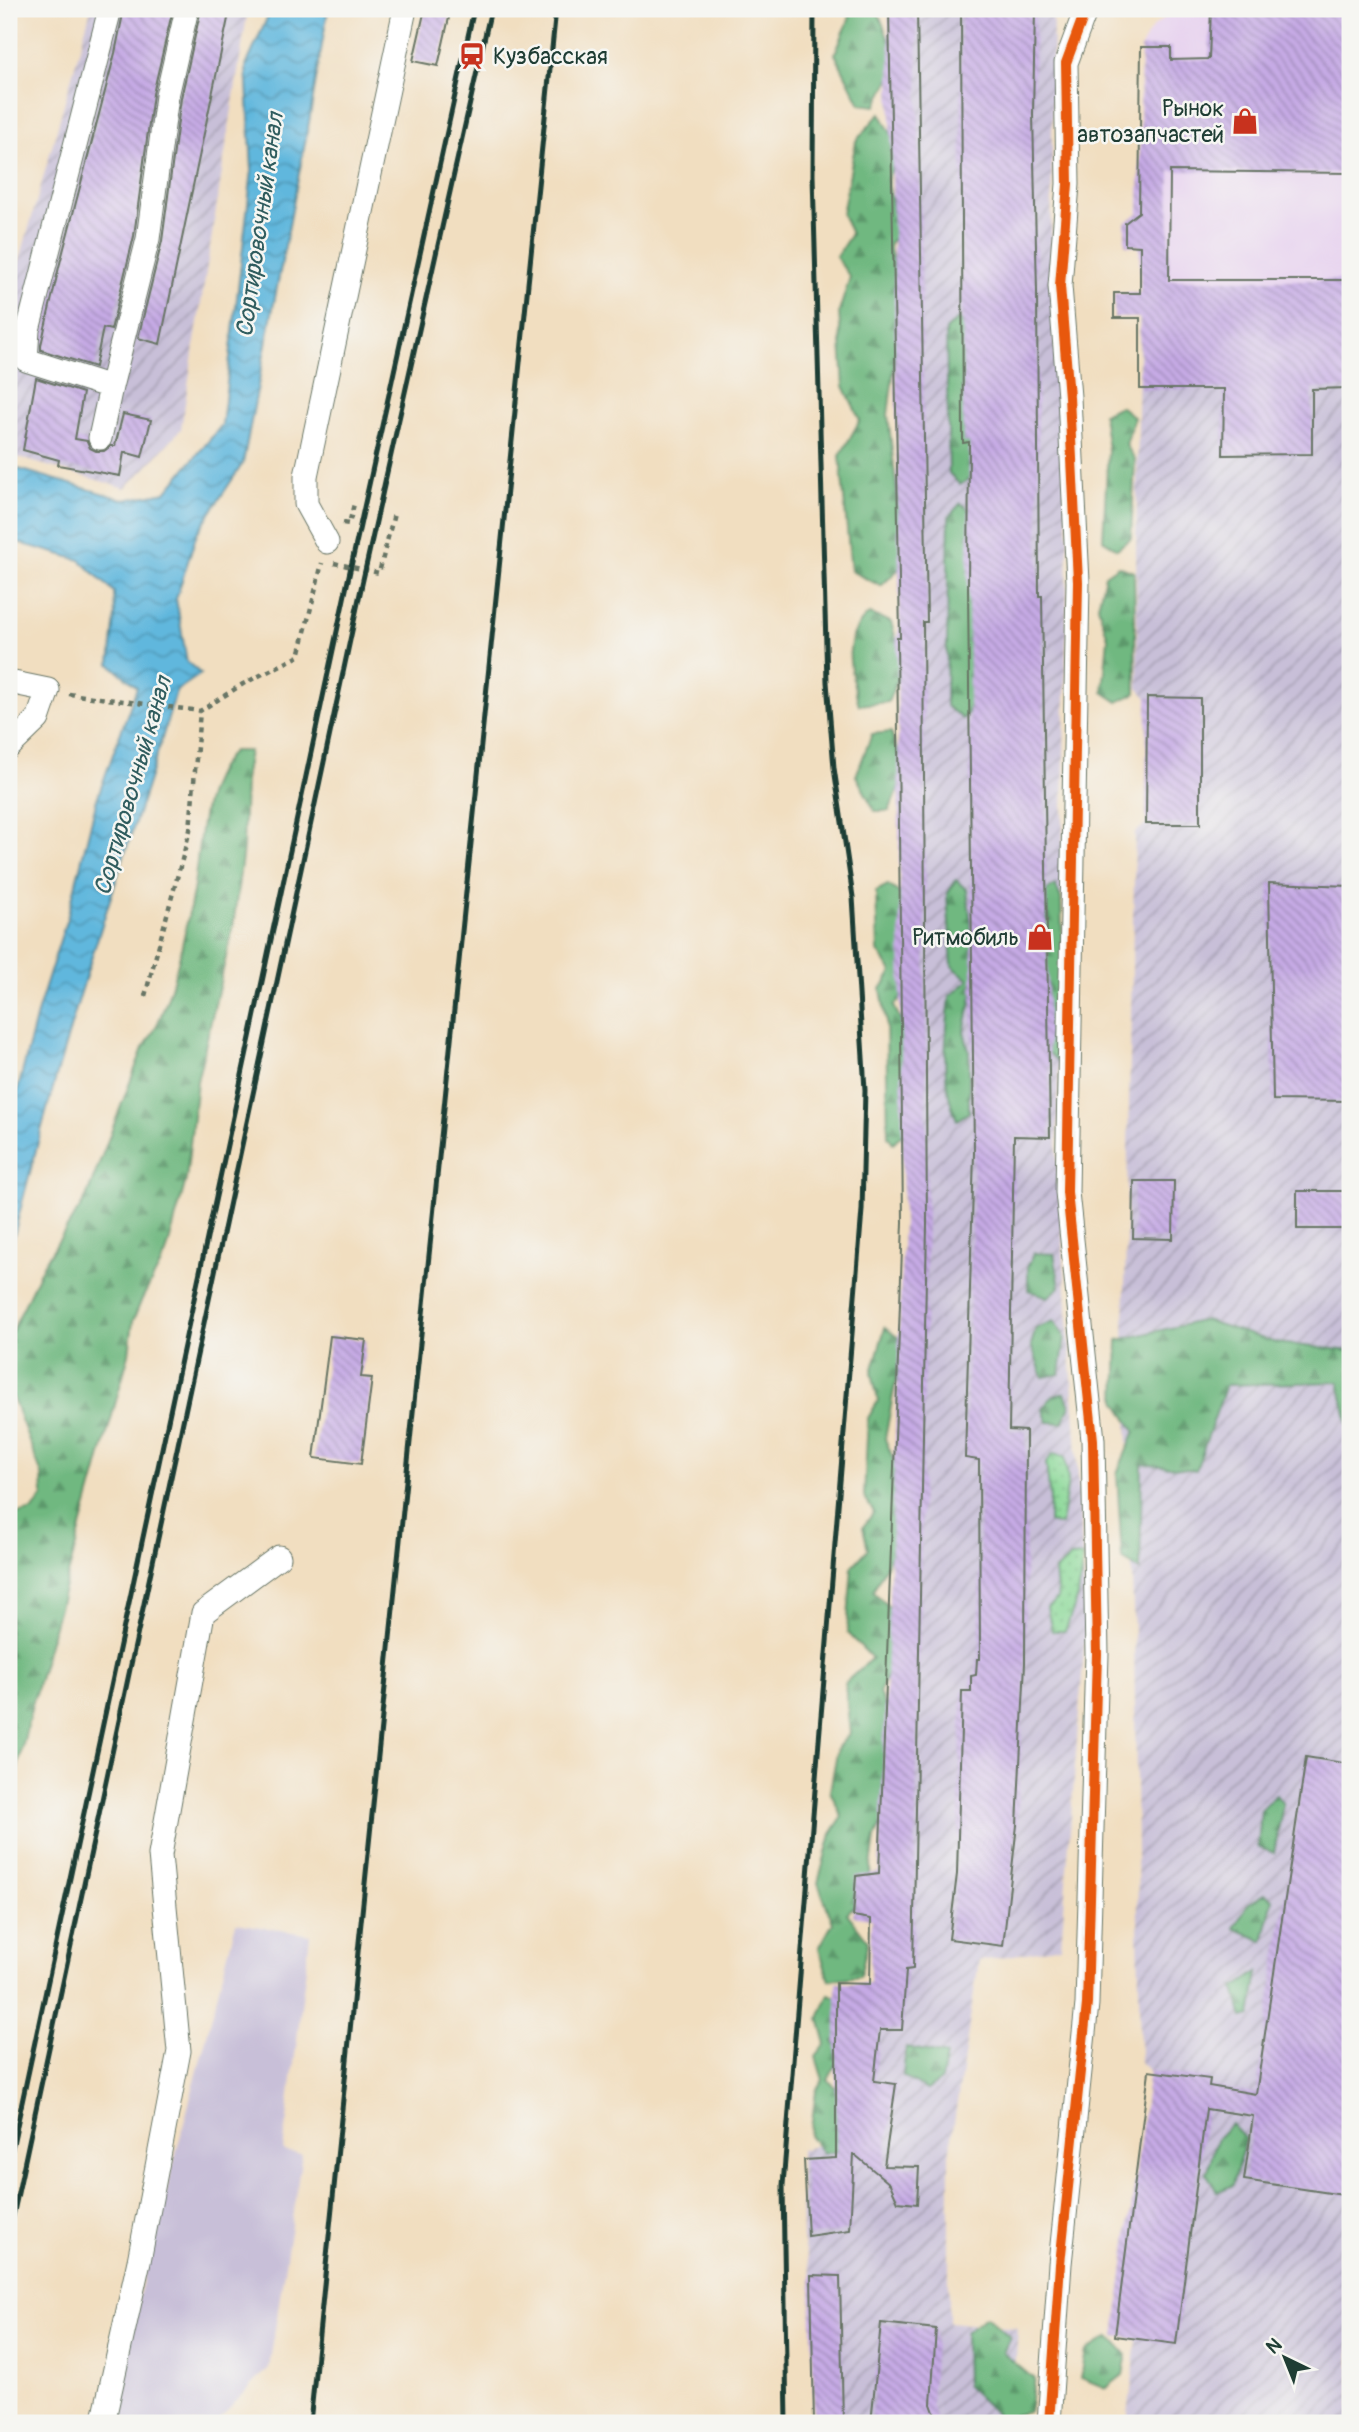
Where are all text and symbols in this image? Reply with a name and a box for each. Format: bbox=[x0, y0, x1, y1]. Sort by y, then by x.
station icon: Кузбасская bbox=[457, 41, 487, 71]
place label: Кузбасская bbox=[493, 42, 608, 71]
place label: Рынок автозапчастей bbox=[1077, 94, 1224, 149]
shop icon: Рынок автозапчастей bbox=[1230, 106, 1260, 136]
water label: Сортировочный канал bbox=[230, 109, 290, 339]
water label: Сортировочный канал bbox=[88, 671, 179, 899]
shop icon: Ритмобиль bbox=[1025, 922, 1055, 952]
place label: Ритмобиль bbox=[912, 923, 1019, 952]
north arrow bbox=[1250, 2324, 1320, 2394]
text: N bbox=[1261, 2333, 1287, 2359]

